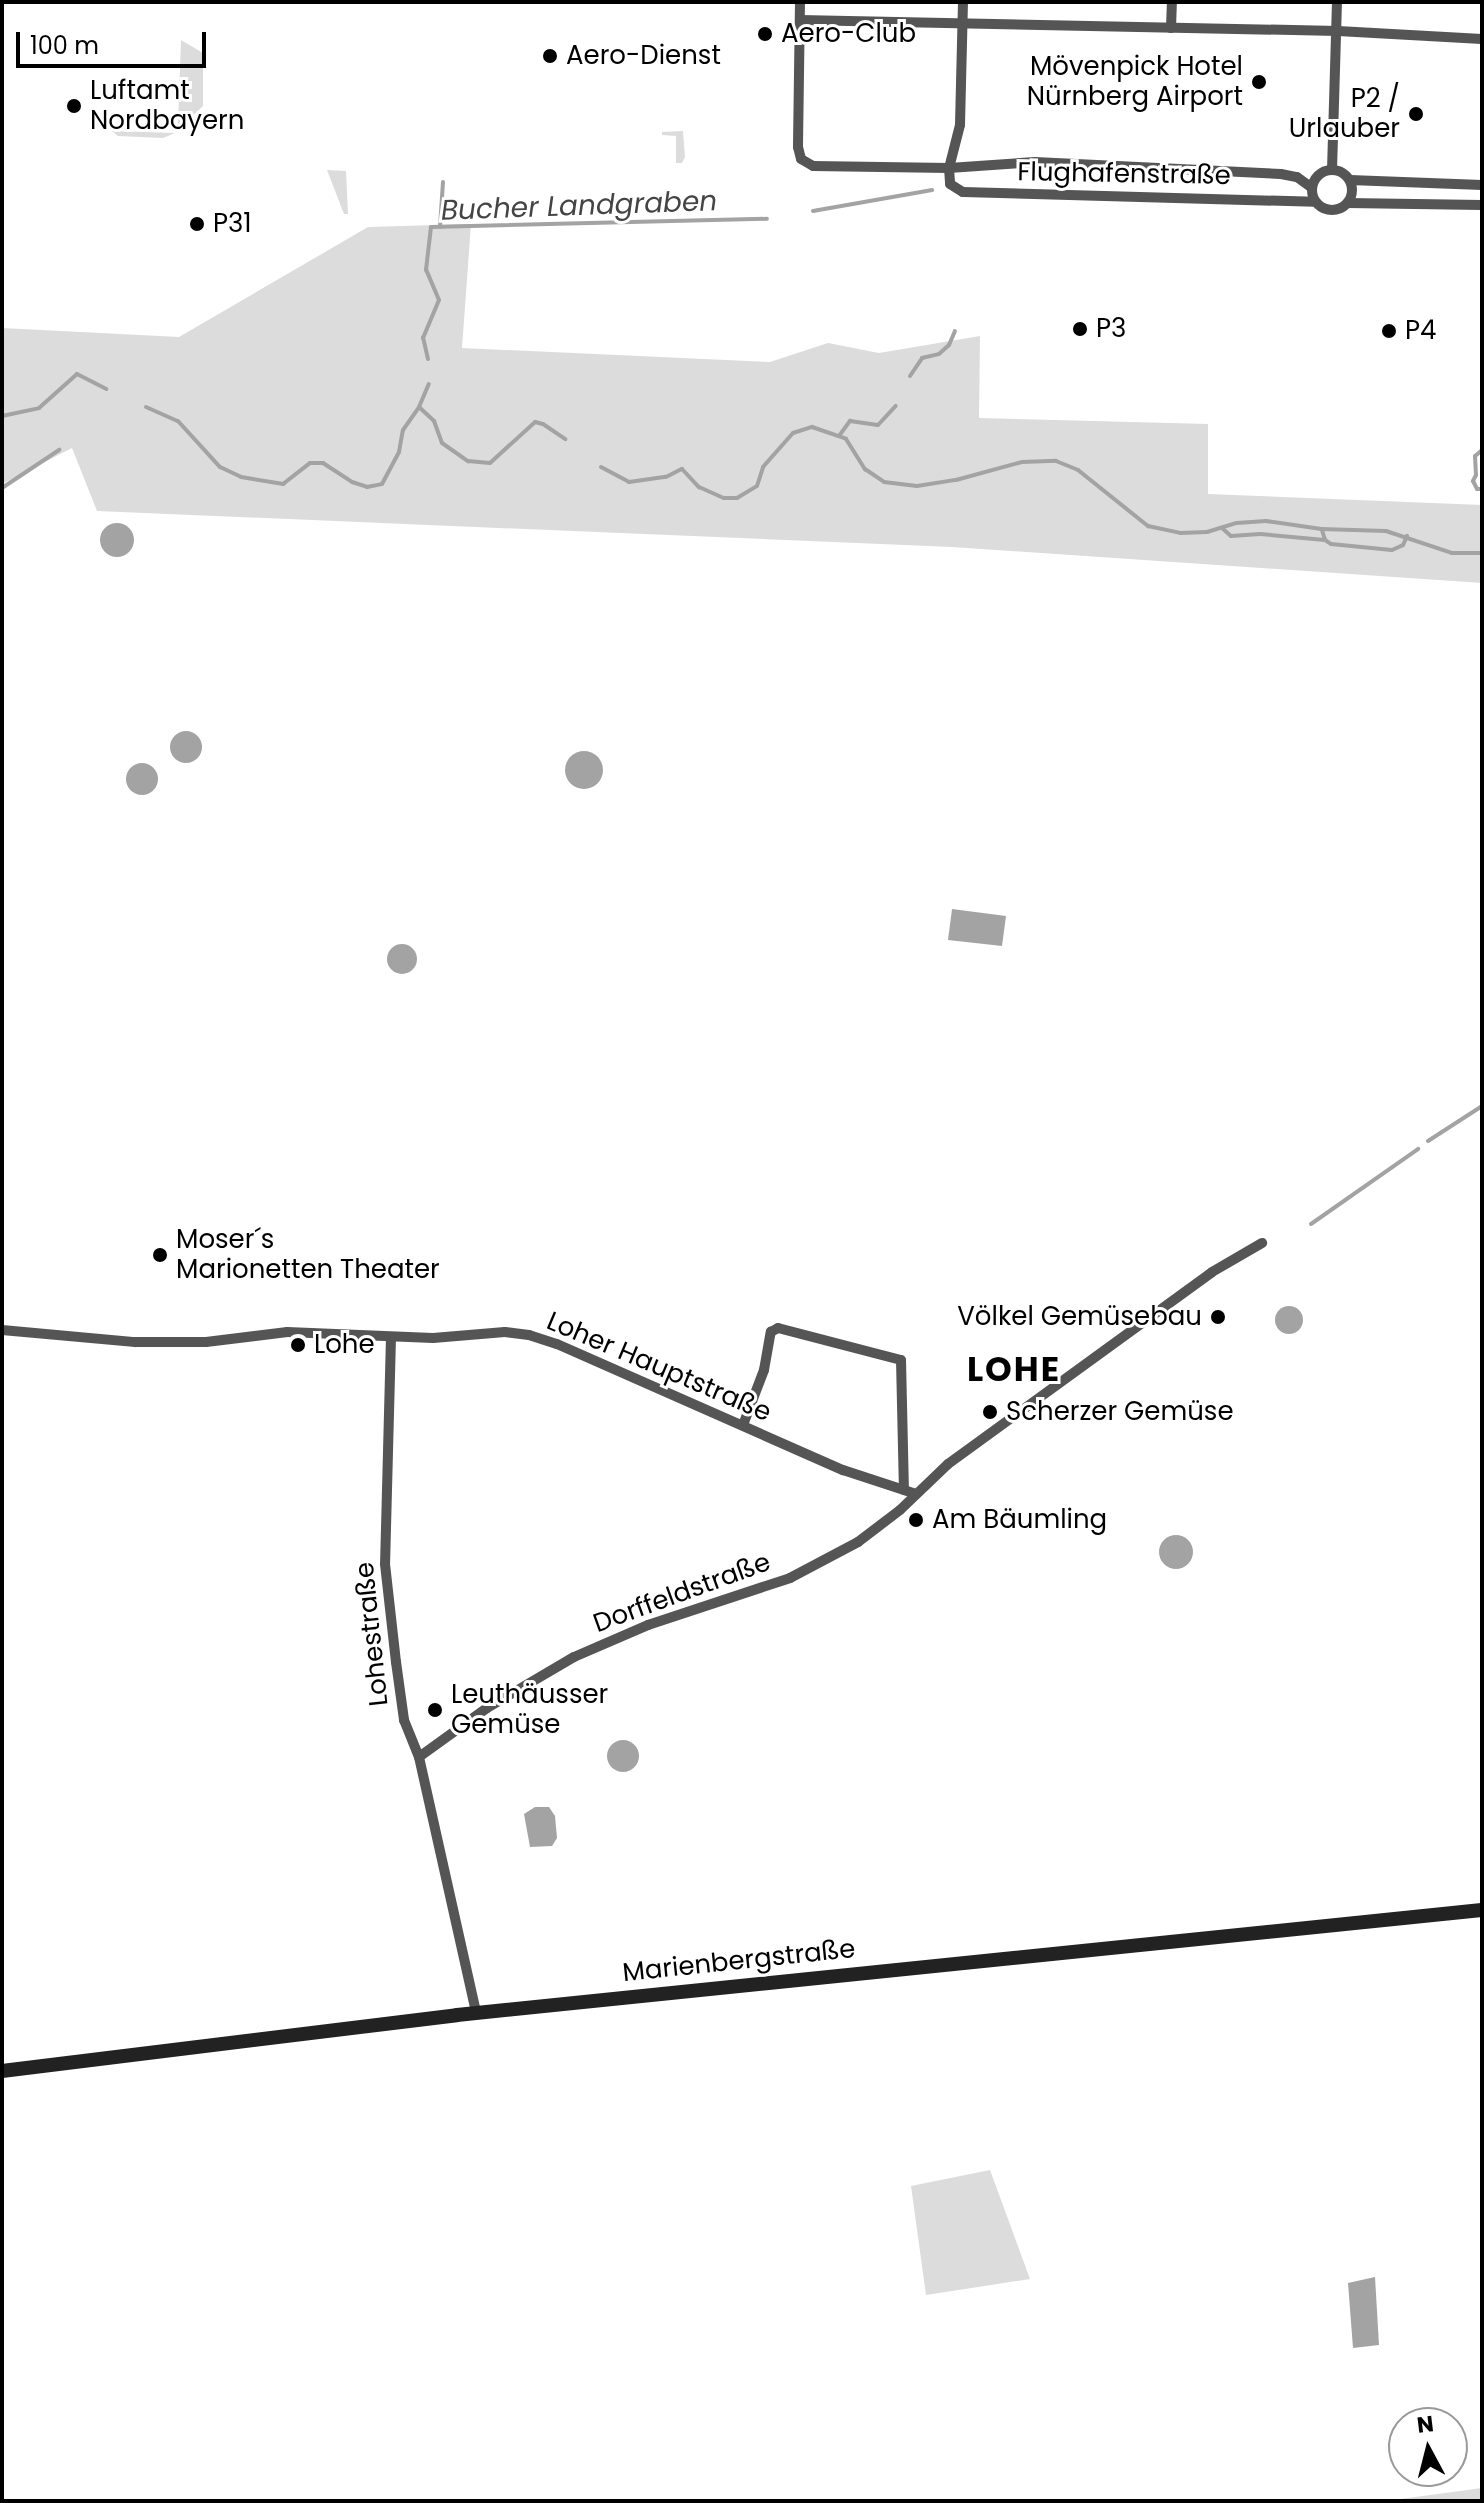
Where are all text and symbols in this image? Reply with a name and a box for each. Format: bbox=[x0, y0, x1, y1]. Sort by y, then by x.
scale bar bbox=[20, 16, 210, 66]
place label: Aero-Club bbox=[781, 18, 916, 50]
marker: Aero-Club bbox=[756, 25, 774, 43]
text: 100 m bbox=[30, 29, 99, 62]
place label: Aero-Dienst bbox=[566, 40, 721, 72]
marker: Aero-Dienst bbox=[541, 47, 559, 65]
place label: Mövenpick Hotel Nürnberg Airport bbox=[1027, 51, 1243, 112]
marker: Mövenpick Hotel Nürnberg Airport bbox=[1250, 73, 1268, 91]
place label: Luftamt Nordbayern bbox=[90, 75, 244, 136]
place label: P2 / Urlauber bbox=[1289, 83, 1400, 144]
marker: Luftamt Nordbayern bbox=[65, 97, 83, 115]
marker: P2 / Urlauber bbox=[1407, 105, 1425, 123]
street label: Flughafenstraße bbox=[1017, 157, 1231, 191]
water label: Bucher Landgraben bbox=[440, 184, 718, 228]
place label: P31 bbox=[213, 208, 252, 240]
marker: P31 bbox=[188, 215, 206, 233]
place label: P3 bbox=[1096, 313, 1126, 345]
place label: P4 bbox=[1405, 315, 1436, 347]
marker: P3 bbox=[1071, 320, 1089, 338]
marker: P4 bbox=[1380, 322, 1398, 340]
place label: Moser´s Marionetten Theater bbox=[176, 1224, 440, 1286]
marker: Moser´s Marionetten Theater bbox=[151, 1246, 169, 1264]
place label: Völkel Gemüsebau bbox=[957, 1301, 1202, 1333]
street label: Loher Hauptstraße bbox=[542, 1306, 776, 1428]
marker: Völkel Gemüsebau bbox=[1209, 1308, 1227, 1326]
place label: Lohe bbox=[314, 1329, 375, 1361]
marker: Lohe bbox=[289, 1336, 307, 1354]
district label: LOHE bbox=[967, 1350, 1061, 1390]
place label: Scherzer Gemüse bbox=[1006, 1396, 1234, 1428]
marker: Scherzer Gemüse bbox=[981, 1403, 999, 1421]
place label: Am Bäumling bbox=[932, 1504, 1107, 1536]
marker: Am Bäumling bbox=[907, 1511, 925, 1529]
street label: Dorffeldstraße bbox=[589, 1547, 775, 1639]
street label: Lohestraße bbox=[349, 1560, 395, 1708]
place label: Leuthäusser Gemüse bbox=[451, 1679, 608, 1740]
marker: Leuthäusser Gemüse bbox=[426, 1701, 444, 1719]
street label: Marienbergstraße bbox=[621, 1933, 857, 1989]
north arrow bbox=[1388, 2407, 1468, 2487]
text: N bbox=[1415, 2408, 1435, 2441]

